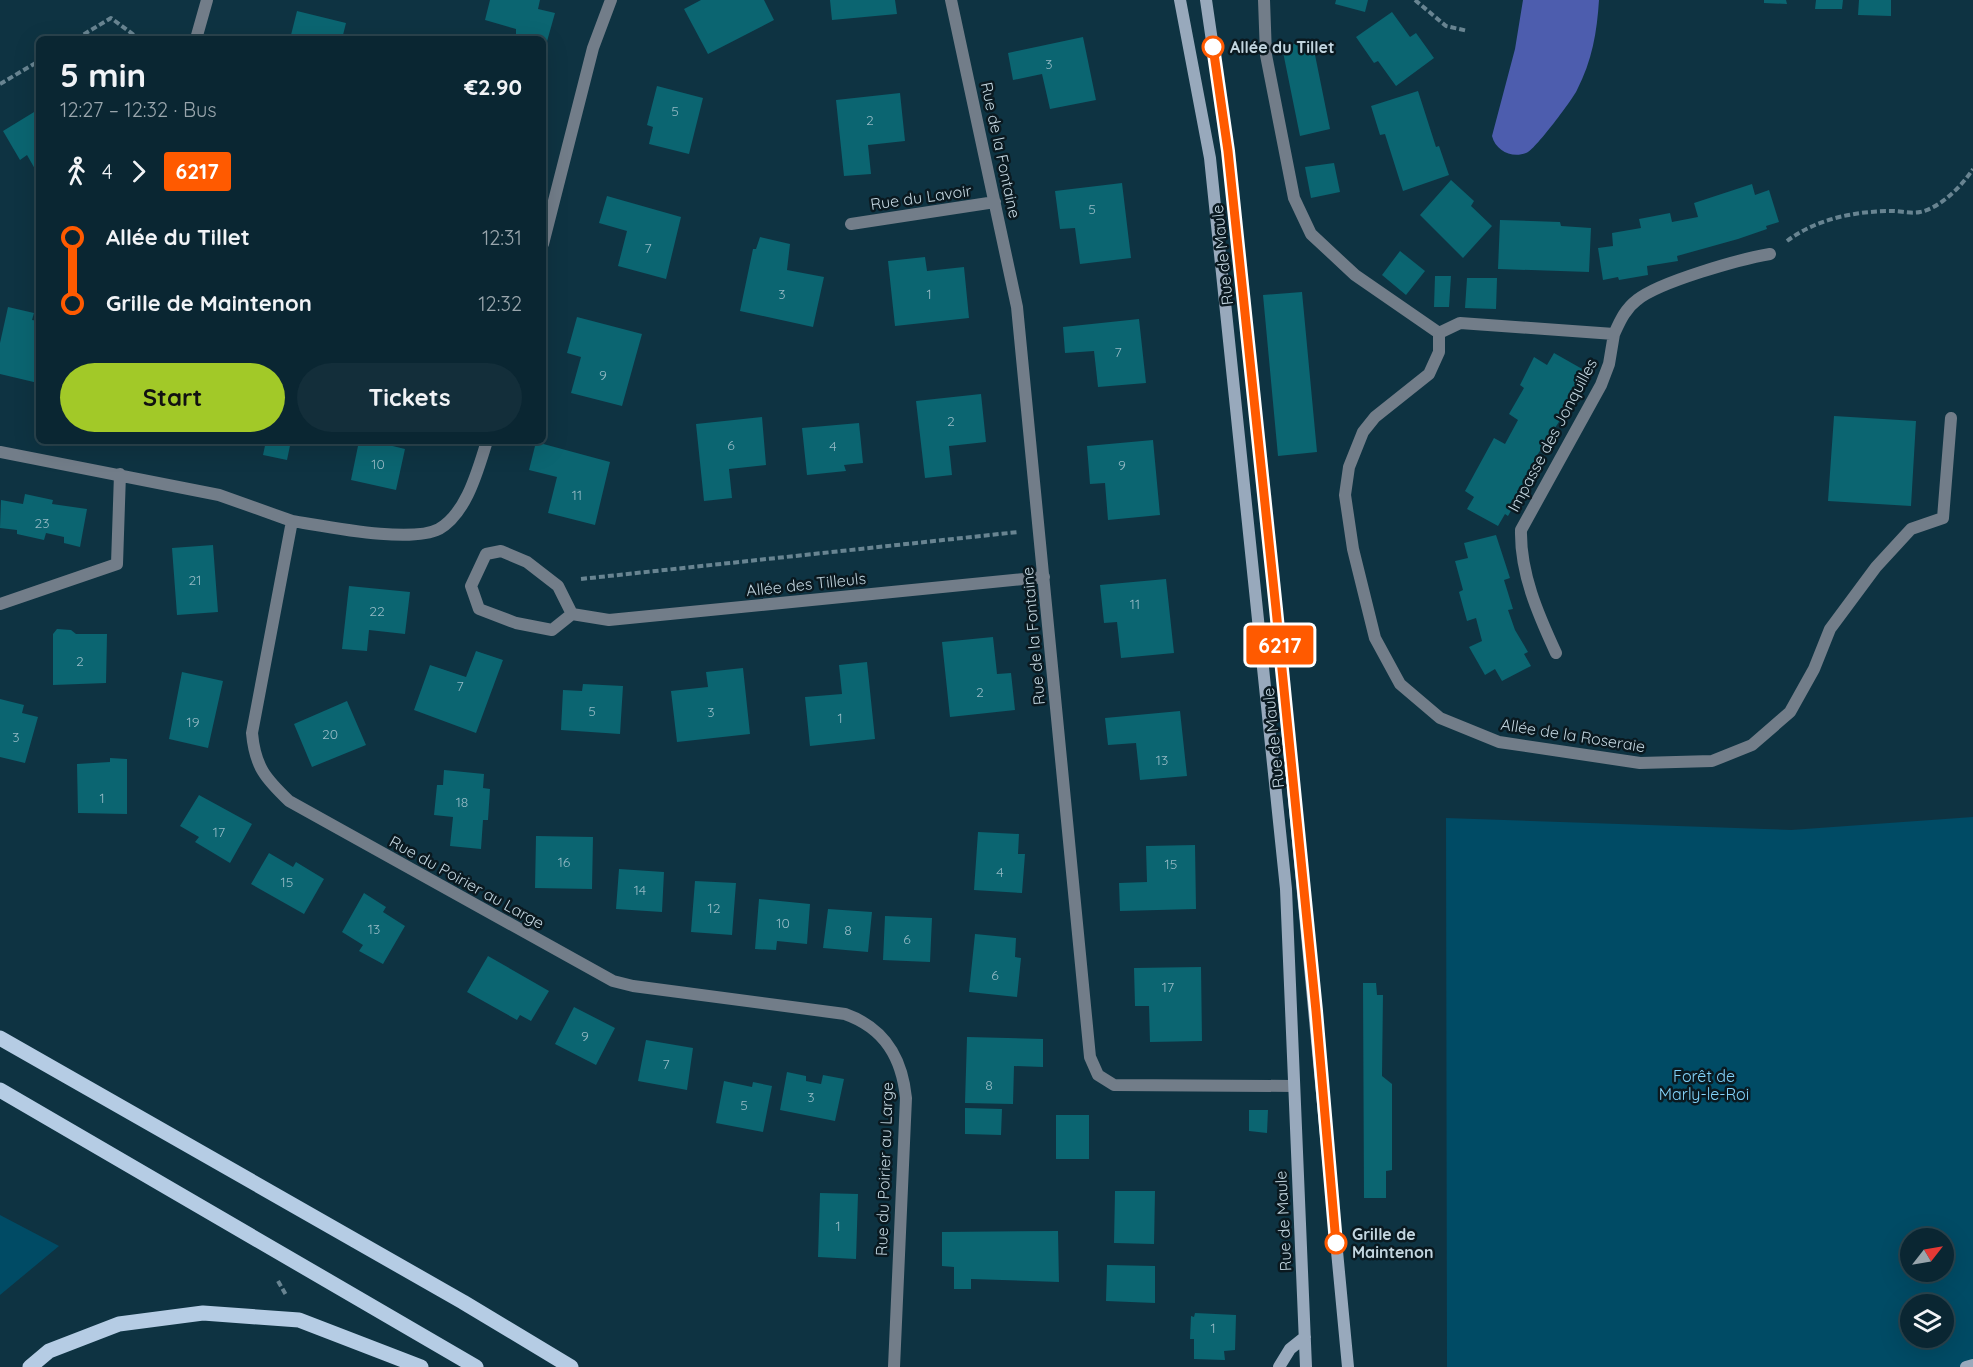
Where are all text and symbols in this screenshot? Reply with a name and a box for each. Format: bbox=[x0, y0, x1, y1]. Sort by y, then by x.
marker: Allée du Tillet bbox=[1202, 36, 1224, 58]
place label: Allée du Tillet bbox=[1230, 37, 1335, 57]
text: 5 min bbox=[60, 54, 146, 95]
house number: 3 bbox=[1045, 55, 1053, 73]
text: €2.90 bbox=[464, 73, 522, 101]
street label: Rue de la Fontaine bbox=[977, 80, 1025, 220]
text: 12:27 – 12:32 · Bus bbox=[60, 97, 217, 122]
house number: 5 bbox=[671, 102, 679, 120]
house number: 2 bbox=[866, 111, 874, 129]
icon: walk bbox=[60, 155, 93, 188]
icon: forward bbox=[122, 155, 155, 188]
text: 6217 bbox=[176, 158, 219, 184]
text: 4 bbox=[102, 159, 113, 184]
street label: Rue du Lavoir bbox=[869, 180, 973, 214]
house number: 5 bbox=[1088, 200, 1096, 218]
street label: Rue de Maule bbox=[1207, 204, 1237, 306]
text: Allée du Tillet bbox=[106, 223, 250, 251]
text: 12:31 bbox=[482, 225, 522, 250]
house number: 7 bbox=[644, 239, 652, 257]
house number: 3 bbox=[778, 285, 786, 303]
house number: 1 bbox=[926, 285, 932, 303]
text: Grille de Maintenon bbox=[106, 289, 312, 317]
text: 12:32 bbox=[478, 291, 522, 316]
house number: 7 bbox=[1114, 343, 1122, 361]
street label: Impasse des Jonquilles bbox=[1503, 355, 1601, 515]
button: Start bbox=[60, 363, 285, 432]
button: Tickets bbox=[297, 363, 522, 432]
house number: 9 bbox=[599, 366, 607, 384]
house number: 2 bbox=[947, 412, 955, 430]
house number: 6 bbox=[727, 436, 735, 454]
house number: 4 bbox=[829, 437, 837, 455]
house number: 10 bbox=[371, 455, 385, 473]
house number: 9 bbox=[1118, 456, 1126, 474]
house number: 11 bbox=[572, 486, 582, 504]
house number: 23 bbox=[34, 514, 50, 532]
street label: Rue de la Fontaine bbox=[1017, 566, 1049, 706]
street label: Allée des Tilleuls bbox=[745, 568, 867, 600]
house number: 21 bbox=[189, 571, 201, 589]
house number: 11 bbox=[1130, 595, 1140, 613]
house number: 22 bbox=[369, 602, 385, 620]
line badge: 6217 bbox=[1238, 626, 1322, 664]
text: 6217 bbox=[1258, 632, 1302, 658]
house number: 2 bbox=[76, 652, 84, 670]
house number: 7 bbox=[456, 677, 464, 695]
house number: 2 bbox=[976, 683, 984, 701]
street label: Rue de Maule bbox=[1258, 687, 1288, 789]
house number: 5 bbox=[588, 702, 596, 720]
house number: 3 bbox=[707, 703, 715, 721]
house number: 1 bbox=[837, 709, 843, 727]
house number: 19 bbox=[187, 713, 200, 731]
street label: Allée de la Roseraie bbox=[1499, 714, 1647, 756]
house number: 20 bbox=[322, 725, 338, 743]
house number: 3 bbox=[12, 728, 20, 746]
house number: 13 bbox=[1156, 751, 1168, 769]
house number: 1 bbox=[99, 789, 105, 807]
house number: 18 bbox=[456, 793, 468, 811]
house number: 17 bbox=[213, 823, 225, 841]
street label: Rue du Poirier au Large bbox=[386, 831, 548, 933]
house number: 16 bbox=[558, 853, 571, 871]
house number: 15 bbox=[1165, 855, 1177, 873]
house number: 4 bbox=[996, 863, 1004, 881]
house number: 15 bbox=[281, 873, 293, 891]
house number: 14 bbox=[634, 881, 646, 899]
house number: 12 bbox=[708, 899, 721, 917]
house number: 10 bbox=[776, 914, 790, 932]
house number: 13 bbox=[368, 920, 380, 938]
house number: 8 bbox=[844, 921, 852, 939]
house number: 6 bbox=[903, 930, 911, 948]
house number: 6 bbox=[991, 966, 999, 984]
house number: 17 bbox=[1162, 978, 1174, 996]
house number: 9 bbox=[581, 1027, 589, 1045]
house number: 7 bbox=[662, 1055, 670, 1073]
park label: Forêt de Marly-le-Roi bbox=[1659, 1066, 1749, 1104]
house number: 8 bbox=[985, 1076, 993, 1094]
street label: Rue du Poirier au Large bbox=[871, 1082, 897, 1256]
house number: 3 bbox=[807, 1088, 815, 1106]
house number: 5 bbox=[740, 1096, 748, 1114]
street label: Rue de Maule bbox=[1270, 1170, 1296, 1272]
house number: 1 bbox=[835, 1217, 841, 1235]
place label: Grille de Maintenon bbox=[1352, 1224, 1433, 1262]
north arrow bbox=[1900, 1228, 1954, 1282]
map controls bbox=[1900, 1228, 1954, 1348]
marker: Grille de Maintenon bbox=[1325, 1232, 1347, 1254]
button: layers bbox=[1900, 1294, 1954, 1348]
house number: 1 bbox=[1210, 1319, 1216, 1337]

